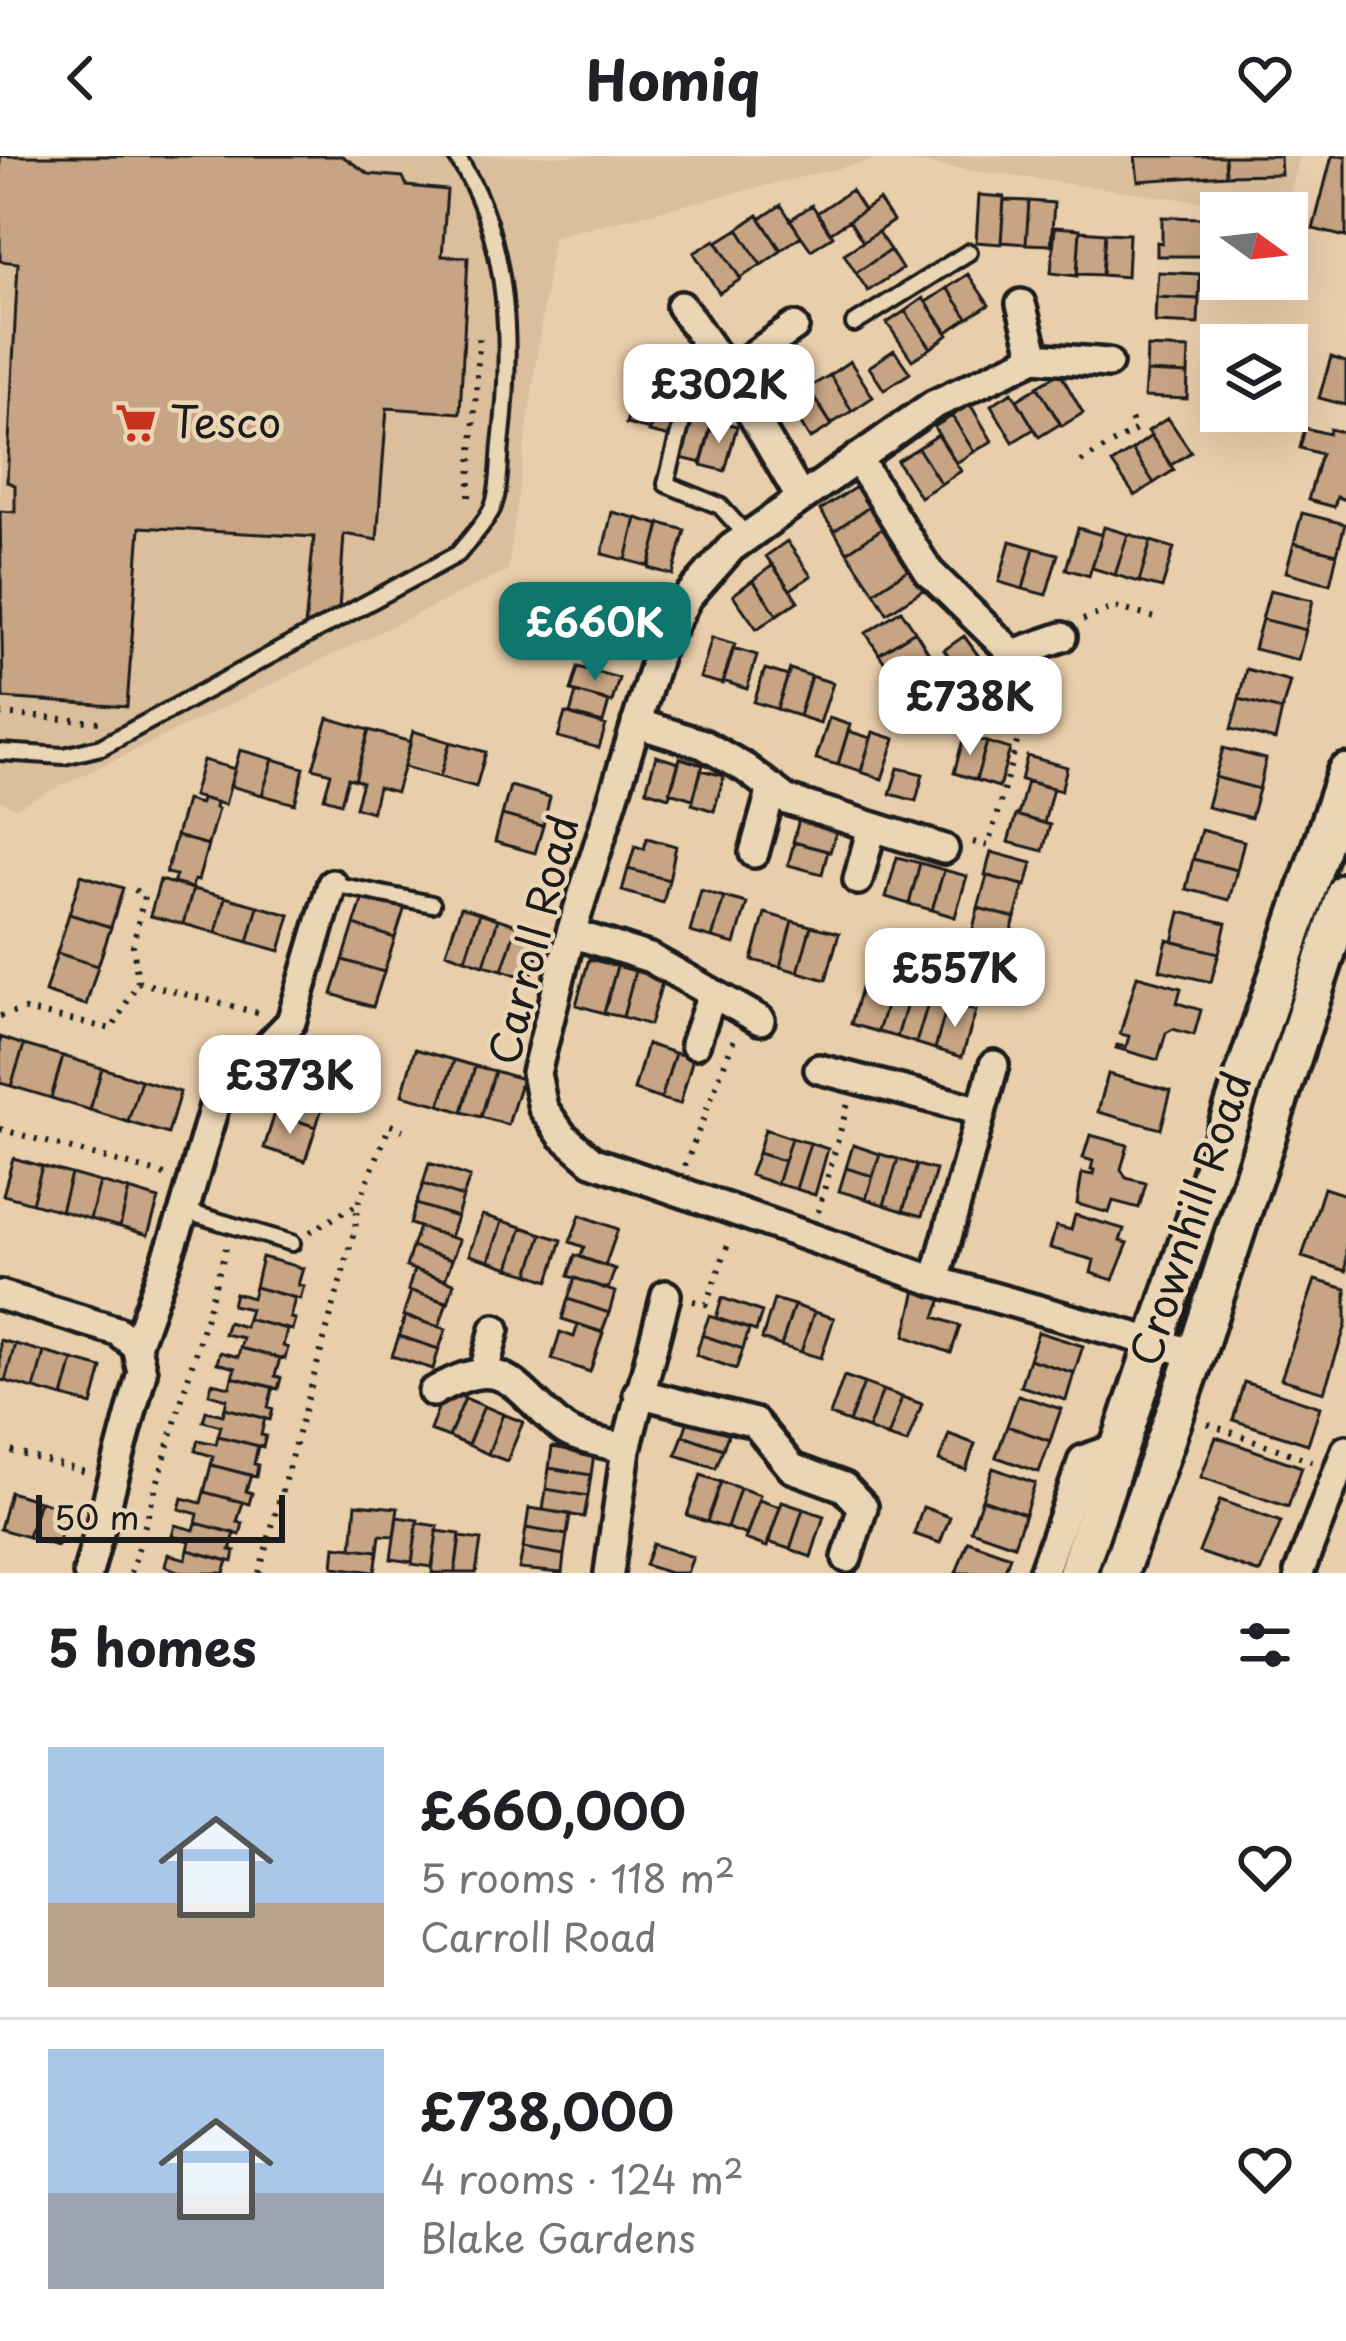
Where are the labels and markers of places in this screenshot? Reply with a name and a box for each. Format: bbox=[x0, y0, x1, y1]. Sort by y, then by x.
pin: £302K bbox=[635, 344, 803, 446]
place label: Tesco bbox=[170, 389, 281, 452]
supermarket icon: Tesco bbox=[113, 400, 159, 446]
pin: £660K bbox=[511, 582, 679, 684]
pin: £738K bbox=[886, 656, 1054, 758]
pin: £557K bbox=[871, 928, 1039, 1030]
pin: £373K bbox=[206, 1035, 374, 1137]

